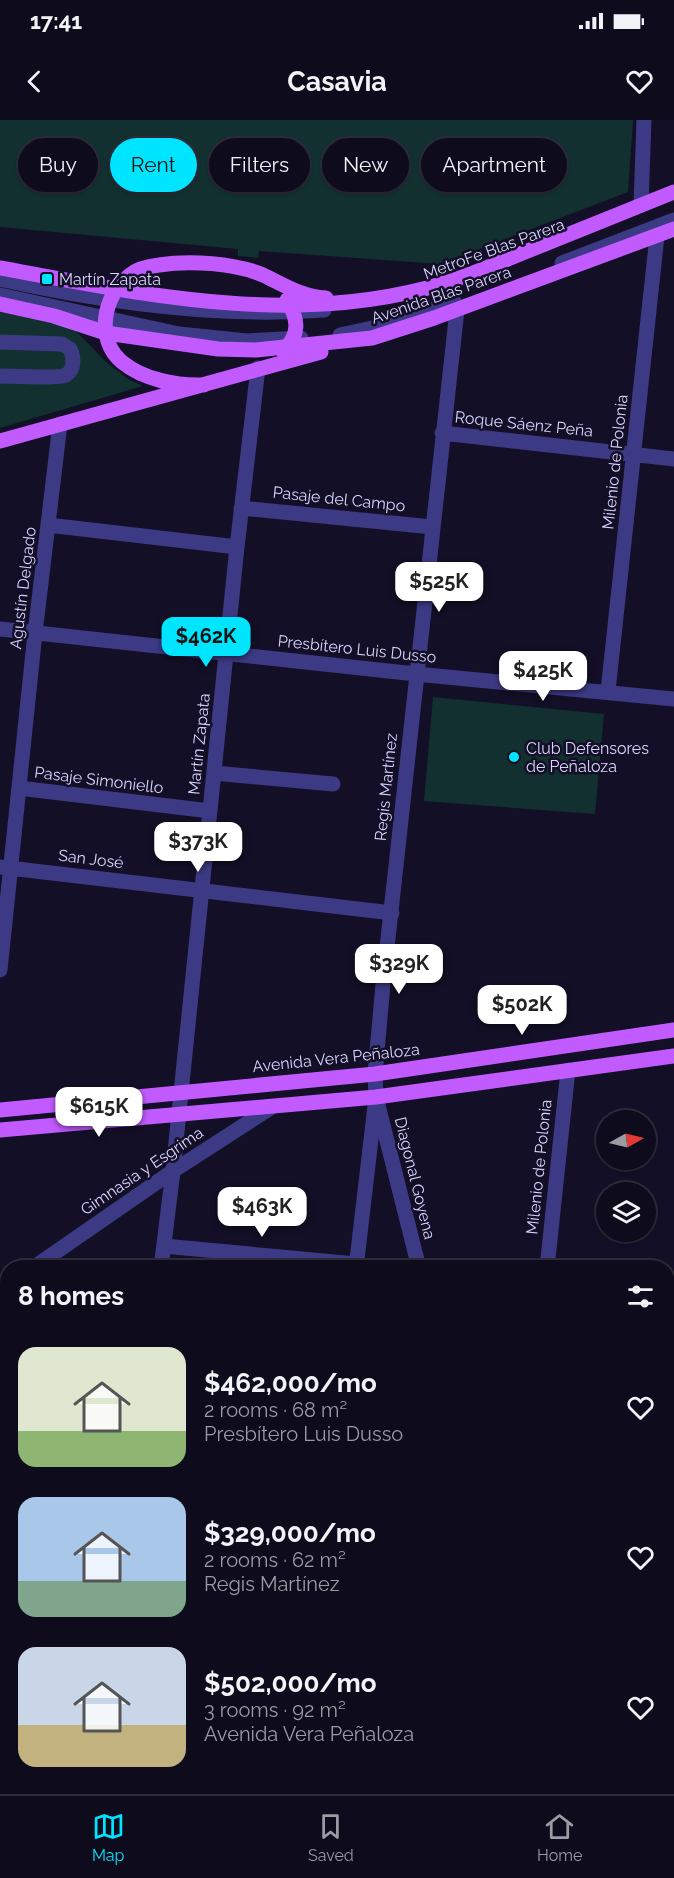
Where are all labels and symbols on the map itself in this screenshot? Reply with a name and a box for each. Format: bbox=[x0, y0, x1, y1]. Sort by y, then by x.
street label: MetroFe Blas Parera bbox=[421, 215, 567, 283]
street label: Avenida Blas Parera bbox=[369, 262, 513, 328]
place label: Martín Zapata bbox=[59, 270, 161, 289]
marker: Martín Zapata bbox=[40, 272, 54, 286]
street label: Milenio de Polonia bbox=[598, 393, 632, 531]
street label: Roque Sáenz Peña bbox=[454, 407, 594, 441]
street label: Pasaje del Campo bbox=[272, 483, 406, 515]
street label: Agustín Delgado bbox=[6, 526, 40, 650]
pin: $525K bbox=[397, 562, 481, 613]
pin: $462K bbox=[164, 617, 248, 668]
street label: Presbítero Luis Dusso bbox=[277, 631, 437, 667]
pin: $425K bbox=[501, 651, 585, 702]
street label: Martín Zapata bbox=[184, 692, 214, 796]
street label: Regis Martínez bbox=[371, 732, 401, 842]
place label: Club Defensores de Peñaloza bbox=[526, 739, 649, 776]
marker: Club Defensores de Peñaloza bbox=[507, 750, 521, 764]
street label: Pasaje Simoniello bbox=[33, 763, 165, 797]
pin: $373K bbox=[156, 822, 240, 873]
street label: San José bbox=[57, 846, 125, 872]
pin: $329K bbox=[357, 944, 441, 995]
pin: $502K bbox=[480, 985, 564, 1036]
street label: Avenida Vera Peñaloza bbox=[251, 1040, 421, 1076]
pin: $615K bbox=[57, 1087, 141, 1138]
street label: Milenio de Polonia bbox=[522, 1098, 556, 1236]
north arrow bbox=[596, 1110, 656, 1170]
street label: Diagonal Goyena bbox=[391, 1115, 439, 1241]
street label: Gimnasia y Esgrima bbox=[77, 1123, 207, 1219]
pin: $463K bbox=[220, 1187, 304, 1238]

